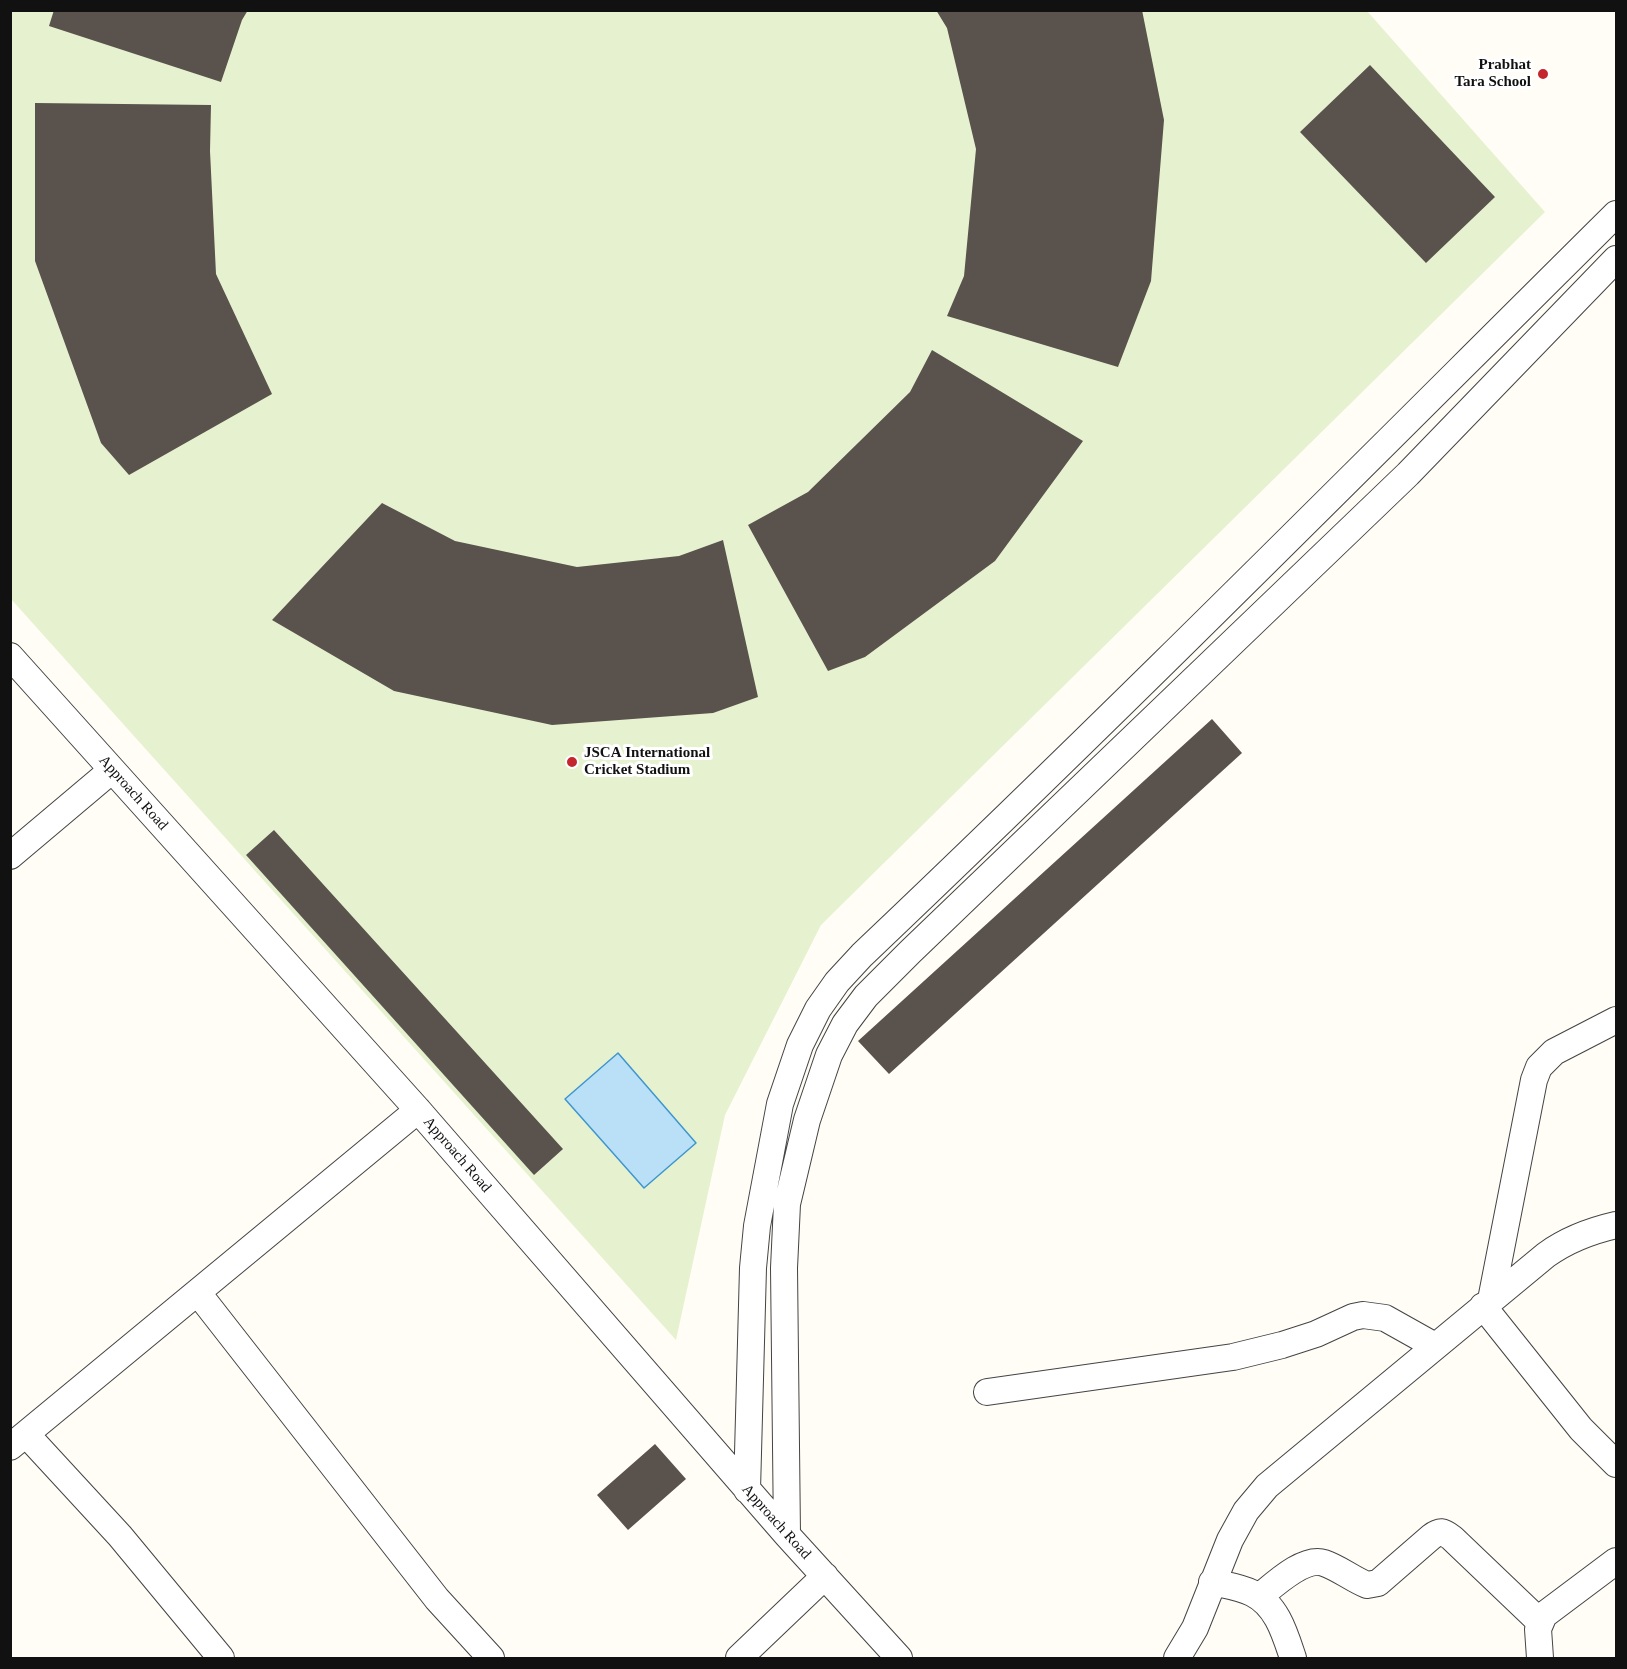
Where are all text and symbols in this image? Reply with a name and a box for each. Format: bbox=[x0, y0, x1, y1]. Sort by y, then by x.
place label: Prabhat Tara School bbox=[1454, 56, 1531, 91]
marker: Prabhat Tara School bbox=[1536, 67, 1550, 81]
place label: JSCA International Cricket Stadium bbox=[584, 744, 710, 779]
street label: Approach Road bbox=[95, 752, 171, 834]
marker: JSCA International Cricket Stadium bbox=[565, 755, 579, 769]
street label: Approach Road bbox=[419, 1113, 495, 1197]
street label: Approach Road bbox=[738, 1481, 814, 1563]

